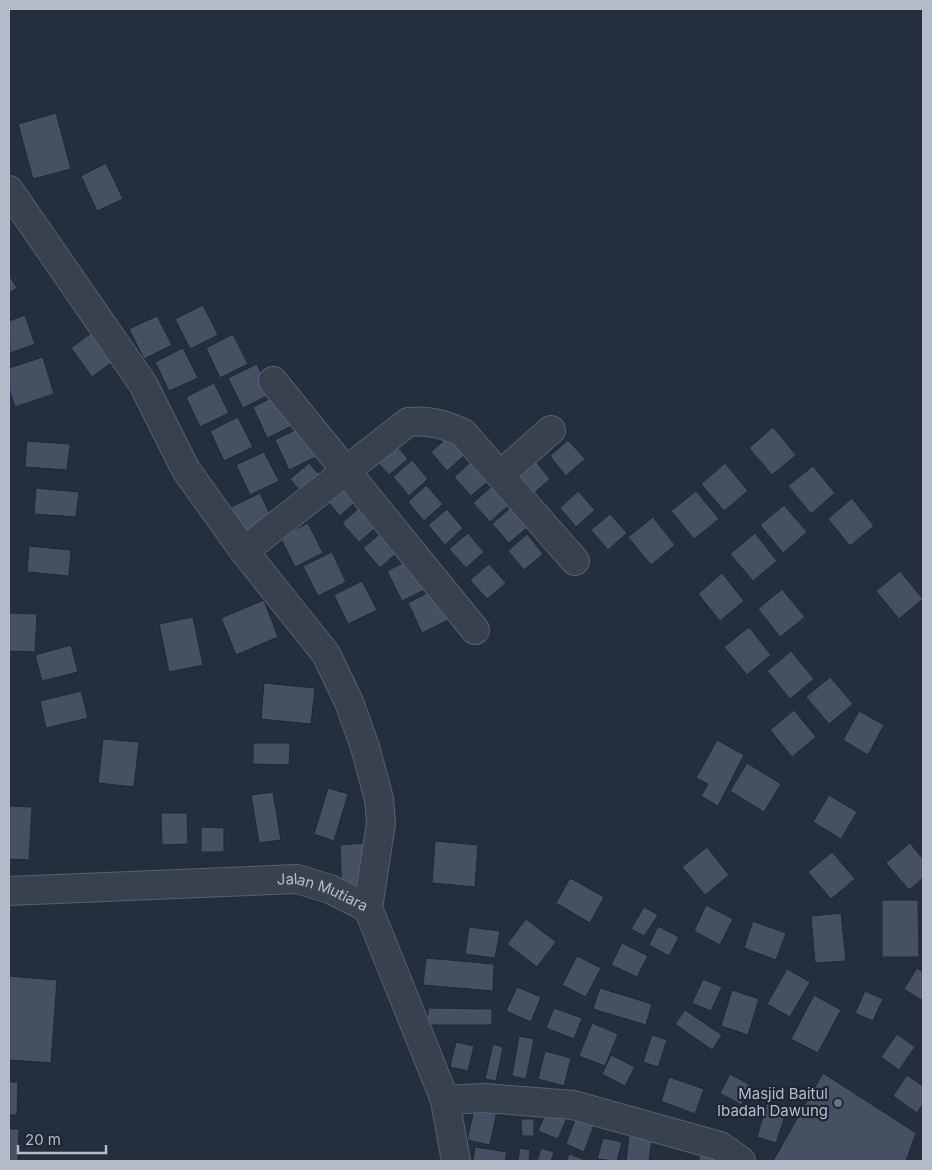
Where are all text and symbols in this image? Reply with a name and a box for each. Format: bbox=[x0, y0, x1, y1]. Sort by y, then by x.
street label: Jalan Mutiara bbox=[276, 869, 371, 915]
place label: Masjid Baitul Ibadah Dawung bbox=[717, 1084, 828, 1120]
marker: Masjid Baitul Ibadah Dawung bbox=[832, 1097, 844, 1109]
scale bar bbox=[18, 1122, 105, 1154]
text: 20 m bbox=[25, 1130, 61, 1149]

